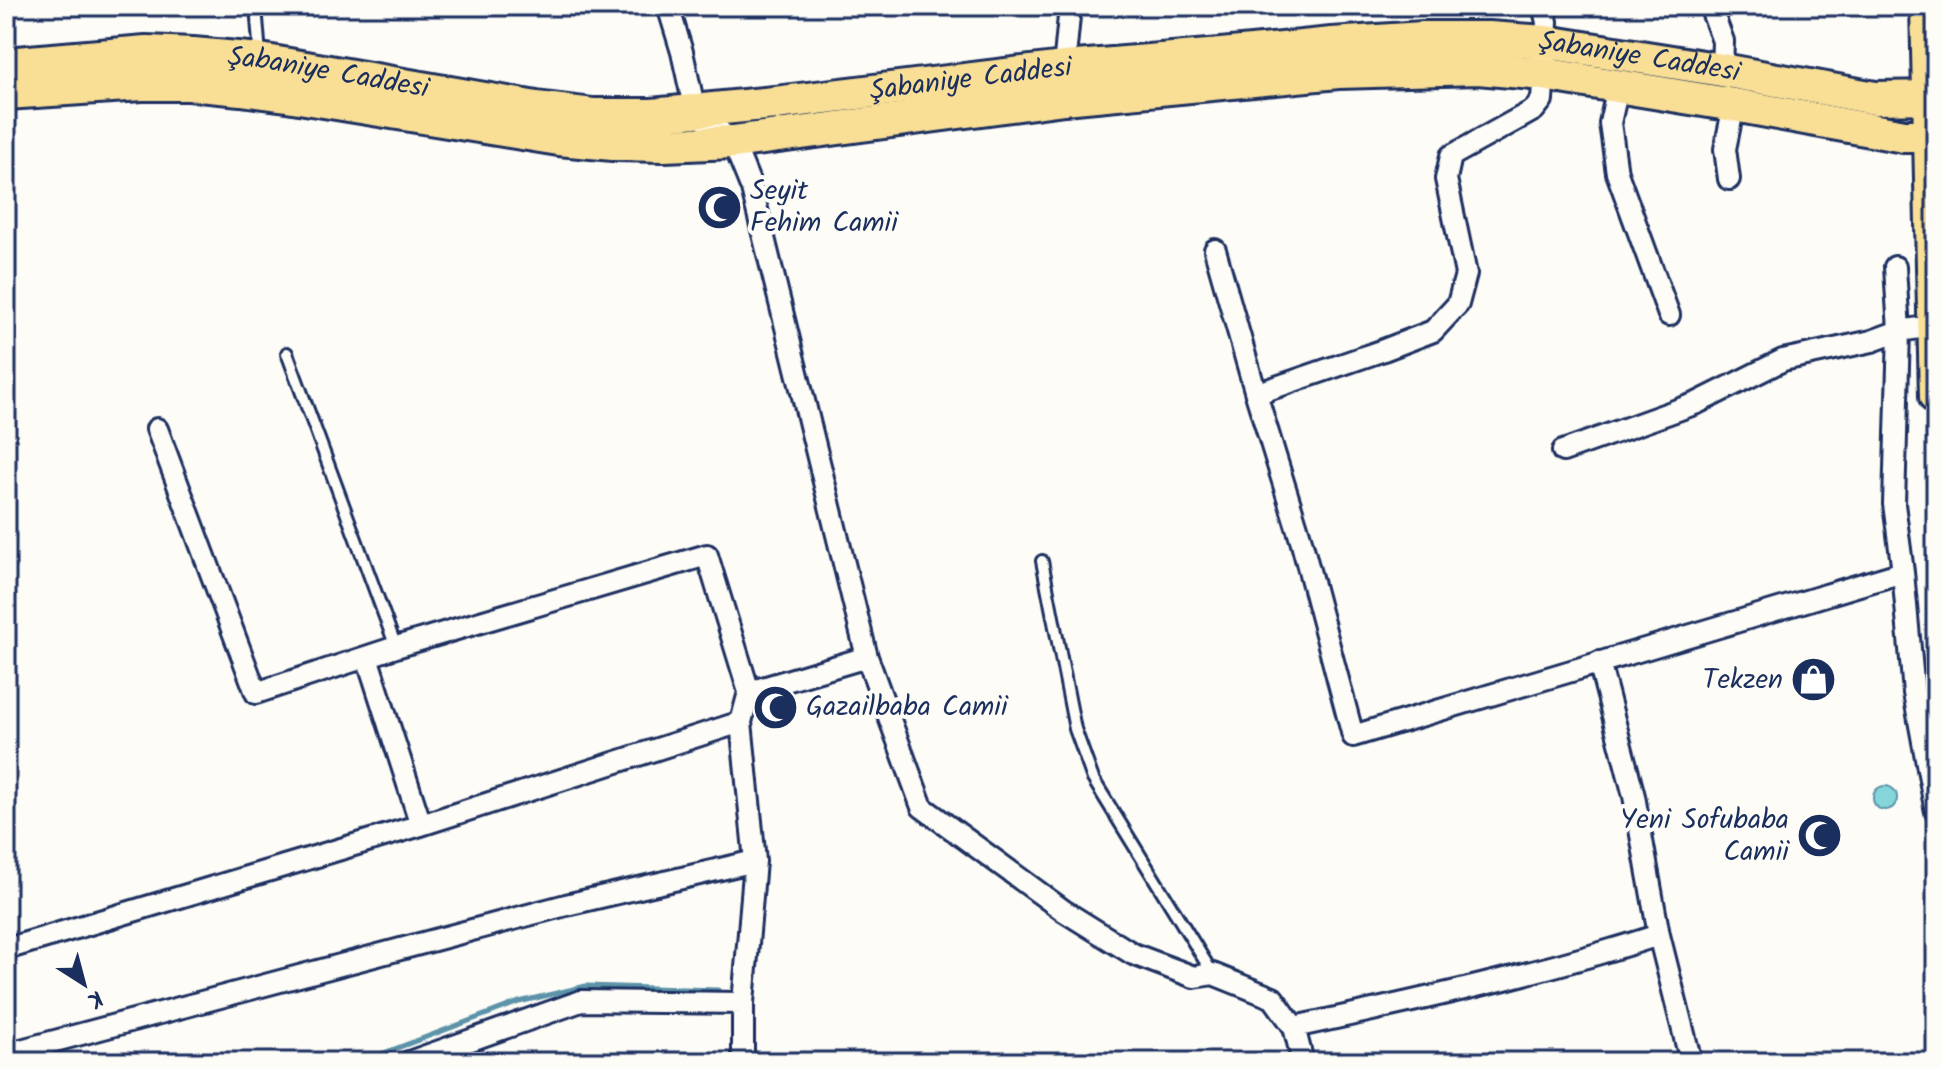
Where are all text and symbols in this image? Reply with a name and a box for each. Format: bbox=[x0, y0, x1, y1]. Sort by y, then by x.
street label: Şabaniye Caddesi bbox=[1535, 19, 1745, 96]
street label: Şabaniye Caddesi bbox=[225, 35, 434, 112]
street label: Şabaniye Caddesi bbox=[867, 45, 1075, 114]
place label: Seyit Fehim Camii bbox=[750, 169, 899, 246]
mosque icon: Seyit Fehim Camii bbox=[695, 183, 743, 231]
shop icon: Tekzen bbox=[1790, 656, 1838, 704]
place label: Tekzen bbox=[1702, 658, 1783, 703]
mosque icon: Gazailbaba Camii bbox=[751, 683, 799, 731]
place label: Gazailbaba Camii bbox=[806, 685, 1009, 730]
place label: Yeni Sofubaba Camii bbox=[1620, 798, 1790, 875]
mosque icon: Yeni Sofubaba Camii bbox=[1796, 812, 1844, 860]
north arrow bbox=[44, 944, 124, 1024]
text: K bbox=[79, 980, 110, 1016]

